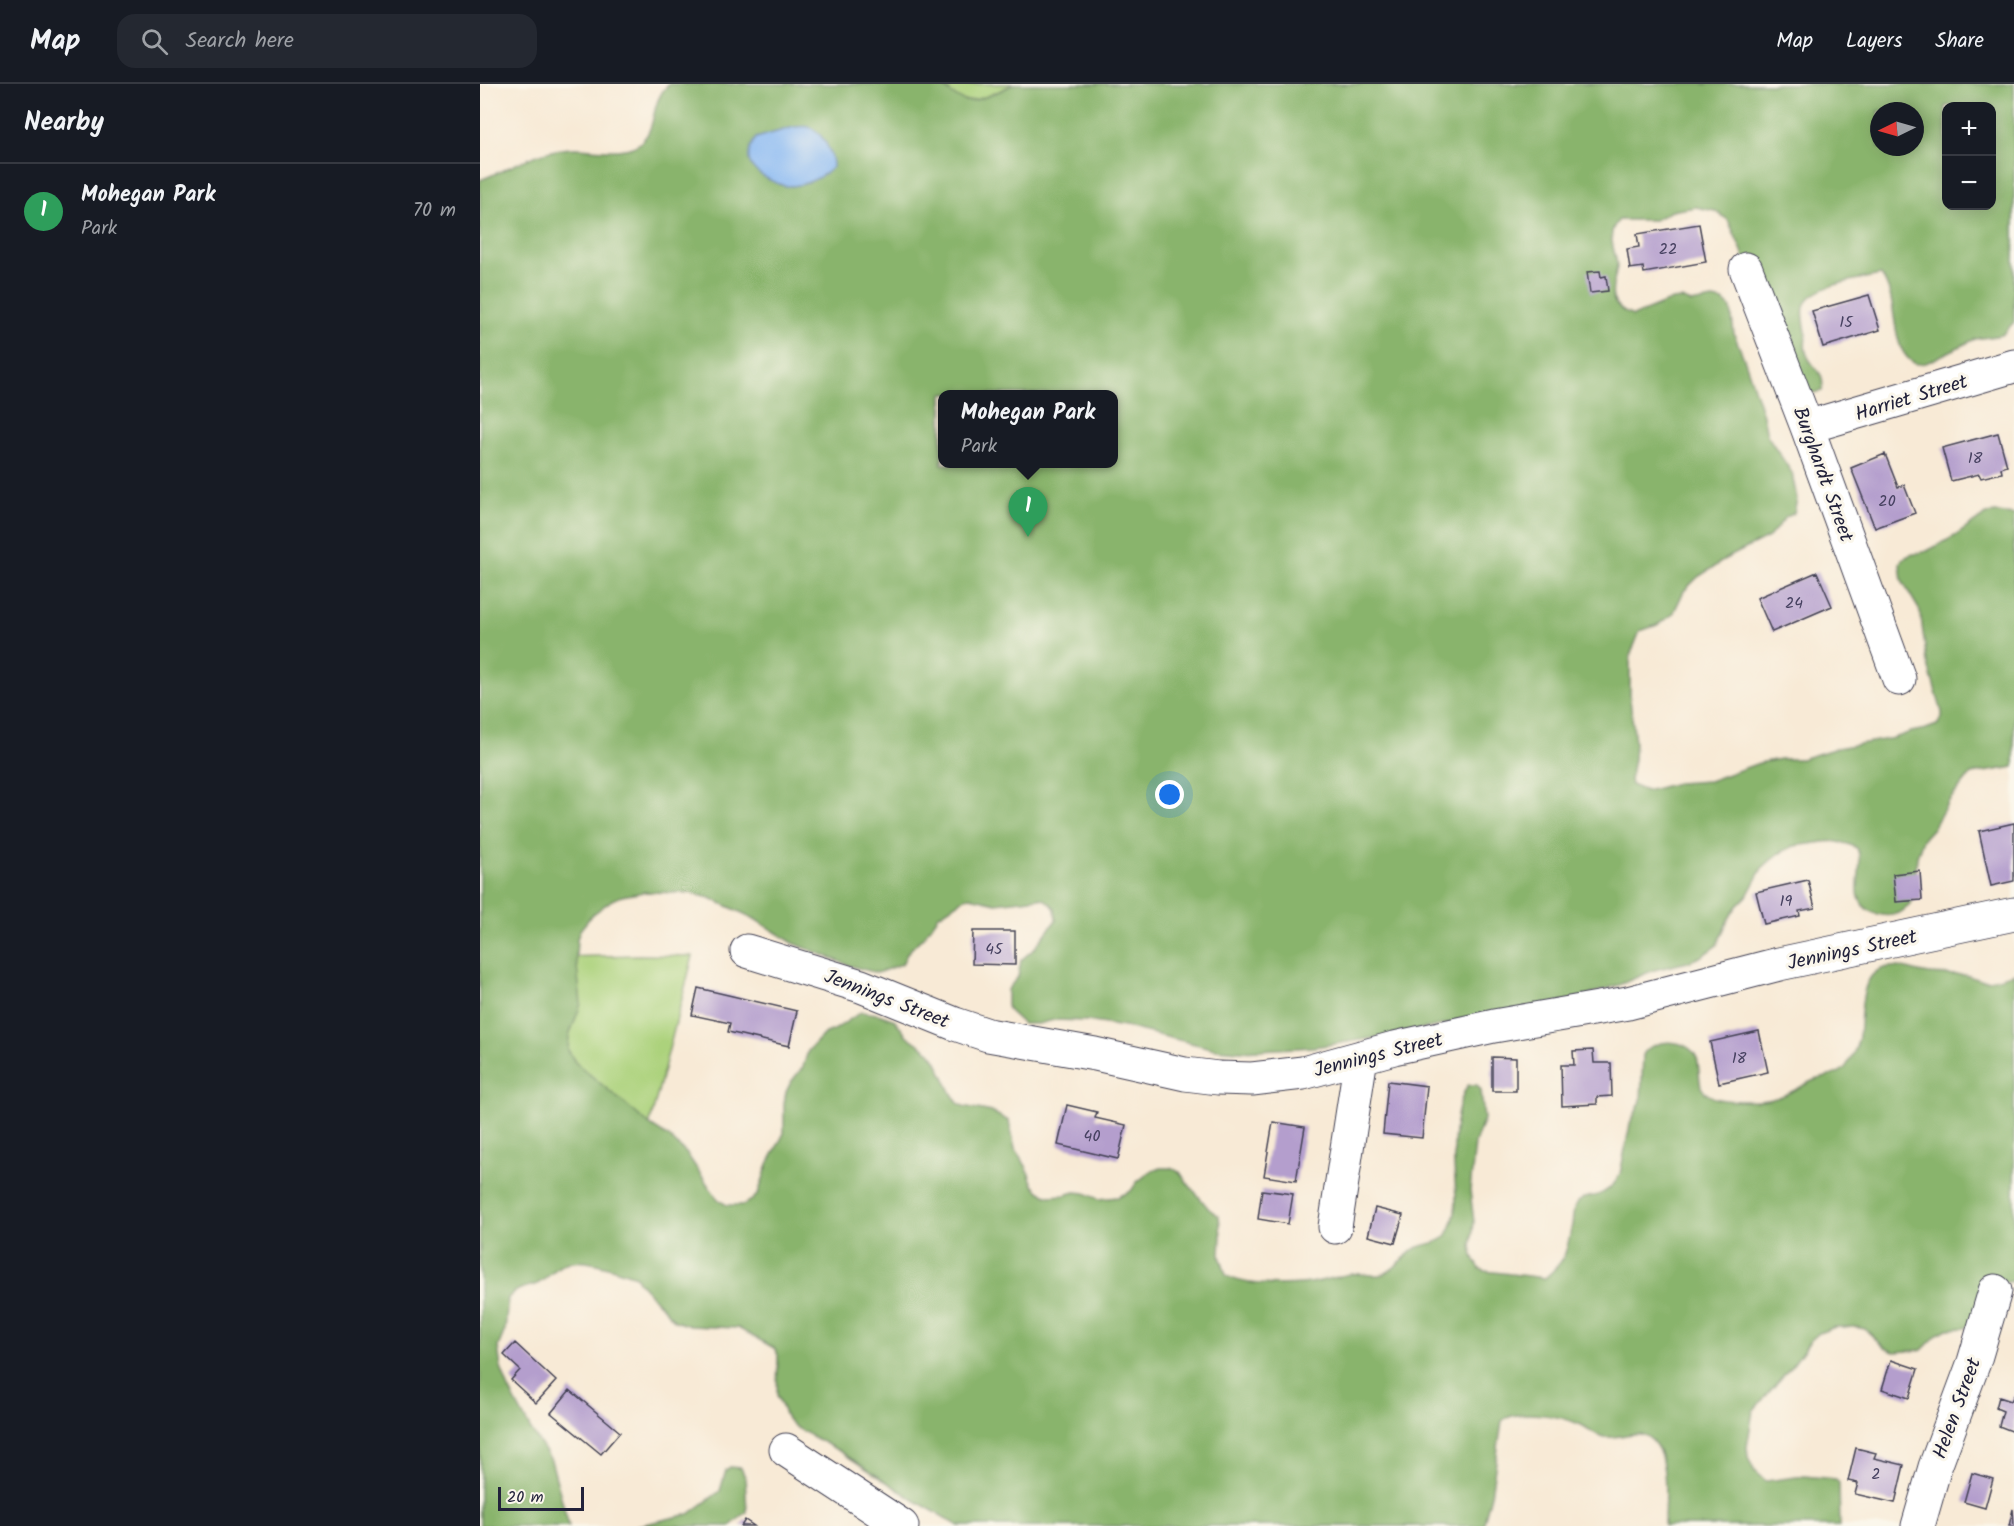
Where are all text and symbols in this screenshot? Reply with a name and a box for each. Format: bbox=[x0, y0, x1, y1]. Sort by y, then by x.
search box bbox=[117, 14, 537, 68]
text: Map bbox=[30, 19, 81, 64]
text: Search here bbox=[186, 24, 294, 59]
icon: search bbox=[138, 25, 171, 58]
text: Map bbox=[1776, 25, 1813, 58]
text: Layers bbox=[1846, 25, 1902, 58]
text: Share bbox=[1935, 25, 1984, 58]
text: Nearby bbox=[24, 102, 104, 144]
north arrow bbox=[1870, 102, 1924, 156]
map controls bbox=[1942, 102, 1996, 210]
button: + bbox=[1942, 102, 1996, 156]
button: − bbox=[1942, 156, 1996, 210]
text: Mohegan Park bbox=[81, 178, 215, 213]
text: 1 bbox=[40, 195, 47, 227]
text: 70 m bbox=[413, 195, 456, 227]
text: Park bbox=[81, 213, 117, 245]
house number: 22 bbox=[1659, 237, 1677, 262]
house number: 15 bbox=[1839, 310, 1854, 335]
street label: Harriet Street bbox=[1851, 367, 1972, 431]
popup bbox=[938, 390, 1118, 468]
text: Mohegan Park bbox=[961, 396, 1095, 431]
street label: Burghardt Street bbox=[1783, 403, 1861, 547]
text: Park bbox=[961, 431, 997, 463]
house number: 18 bbox=[1968, 446, 1983, 471]
pin: 1 bbox=[1008, 488, 1048, 537]
house number: 20 bbox=[1878, 489, 1896, 514]
house number: 24 bbox=[1785, 591, 1803, 616]
your location bbox=[1155, 780, 1184, 809]
house number: 19 bbox=[1780, 889, 1793, 914]
street label: Jennings Street bbox=[1785, 922, 1920, 980]
house number: 45 bbox=[985, 937, 1004, 962]
street label: Jennings Street bbox=[819, 961, 954, 1039]
street label: Jennings Street bbox=[1311, 1024, 1447, 1087]
house number: 18 bbox=[1732, 1046, 1747, 1071]
house number: 40 bbox=[1084, 1124, 1100, 1149]
street label: Helen Street bbox=[1925, 1353, 1991, 1464]
house number: 2 bbox=[1871, 1462, 1881, 1487]
scale bar bbox=[498, 1484, 584, 1512]
text: 20 m bbox=[507, 1485, 543, 1510]

